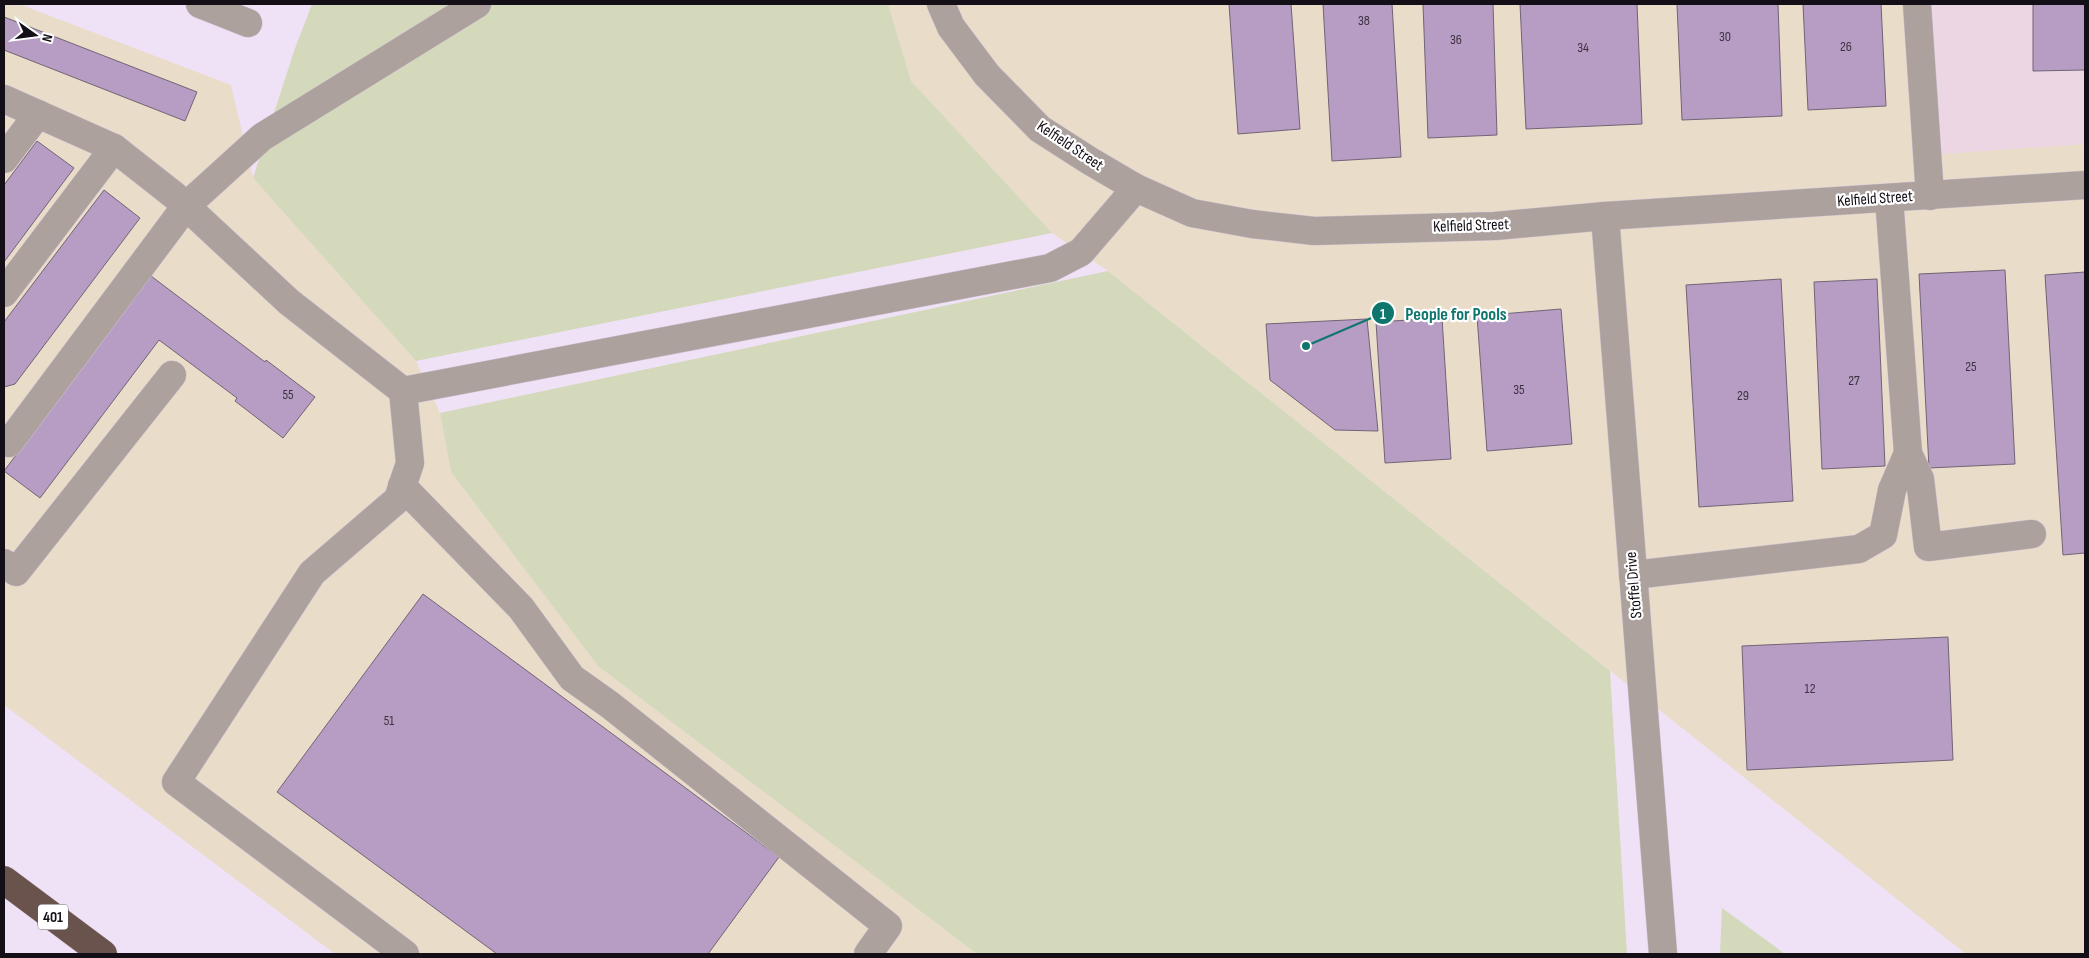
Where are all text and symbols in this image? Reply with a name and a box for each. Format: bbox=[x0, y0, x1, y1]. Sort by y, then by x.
north arrow bbox=[10, 10, 60, 60]
house number: 38 bbox=[1358, 12, 1370, 29]
house number: 30 bbox=[1719, 28, 1731, 45]
house number: 36 bbox=[1450, 31, 1462, 48]
text: N bbox=[38, 32, 56, 44]
house number: 26 bbox=[1840, 38, 1852, 55]
house number: 34 bbox=[1577, 39, 1589, 56]
street label: Kelfield Street bbox=[1033, 117, 1107, 175]
street label: Kelfield Street bbox=[1837, 187, 1914, 211]
street label: Kelfield Street bbox=[1433, 215, 1509, 237]
callout: People for Pools bbox=[1370, 297, 1517, 330]
text: People for Pools bbox=[1405, 304, 1507, 325]
text: 1 bbox=[1380, 305, 1386, 324]
house number: 25 bbox=[1965, 358, 1977, 375]
house number: 27 bbox=[1848, 372, 1860, 389]
house number: 35 bbox=[1513, 381, 1525, 398]
house number: 55 bbox=[282, 386, 294, 403]
house number: 29 bbox=[1737, 387, 1749, 404]
street label: Stoffel Drive bbox=[1622, 551, 1646, 619]
house number: 12 bbox=[1805, 680, 1816, 697]
house number: 51 bbox=[384, 712, 394, 729]
road number: 401 bbox=[38, 904, 68, 930]

